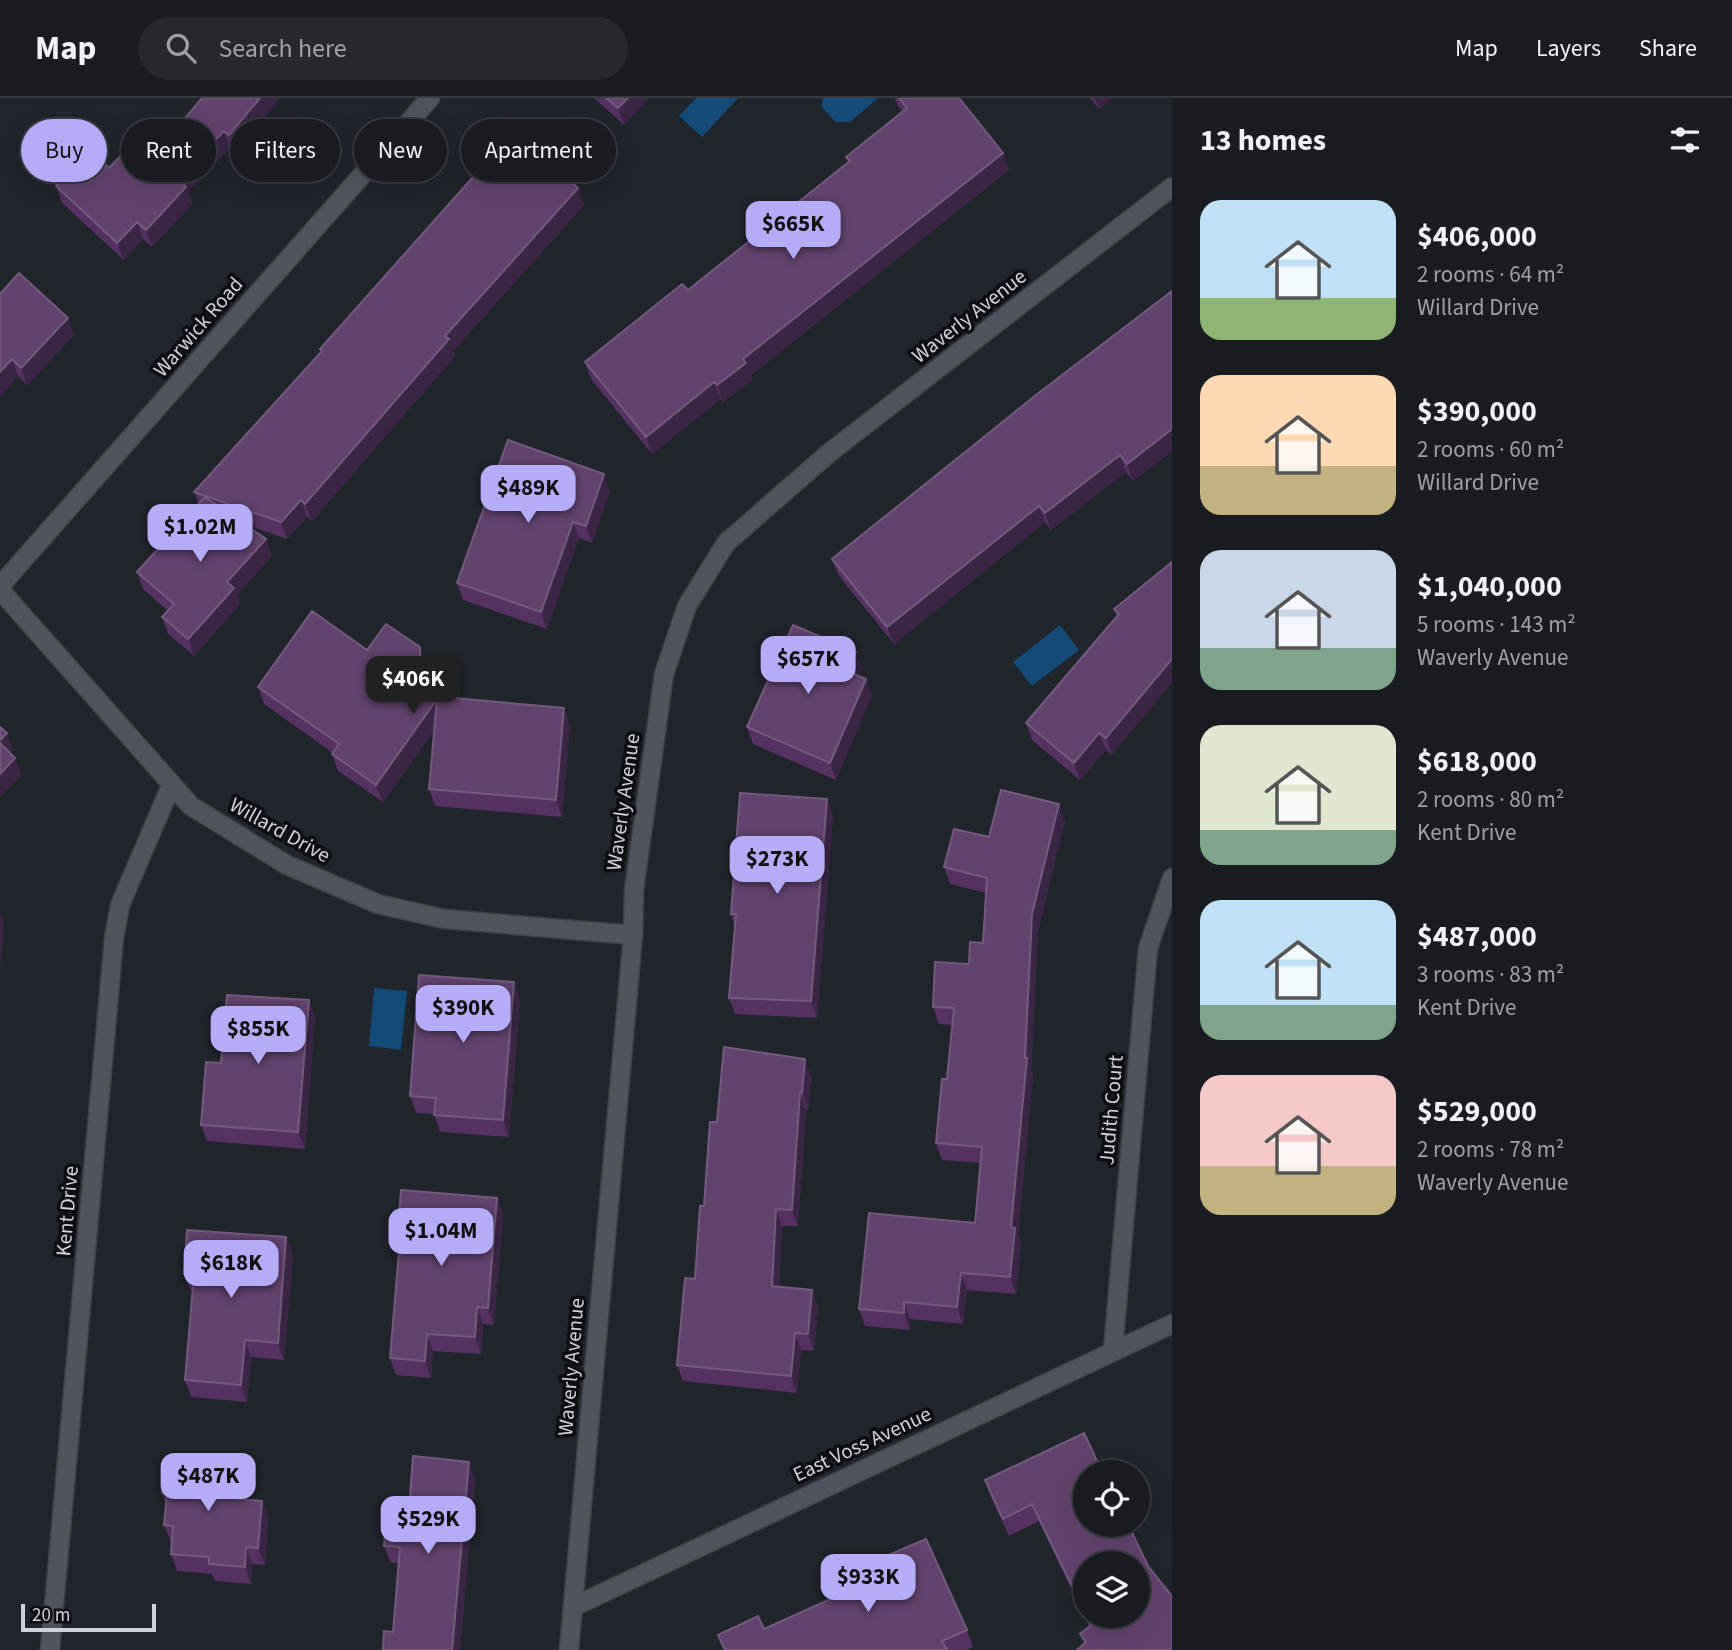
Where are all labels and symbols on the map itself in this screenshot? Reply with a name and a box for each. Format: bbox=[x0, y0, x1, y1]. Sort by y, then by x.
pin: $665K bbox=[744, 202, 842, 261]
street label: Waverly Avenue bbox=[905, 262, 1033, 370]
street label: Warwick Road bbox=[146, 270, 250, 384]
pin: $489K bbox=[479, 466, 577, 525]
pin: $1.02M bbox=[143, 504, 257, 564]
pin: $657K bbox=[759, 636, 857, 696]
pin: $406K bbox=[364, 656, 462, 716]
street label: Waverly Avenue bbox=[599, 731, 647, 873]
street label: Willard Drive bbox=[224, 790, 336, 870]
pin: $273K bbox=[728, 836, 826, 896]
pin: $390K bbox=[414, 986, 512, 1045]
pin: $855K bbox=[209, 1006, 307, 1066]
street label: Judith Court bbox=[1091, 1054, 1131, 1166]
street label: Kent Drive bbox=[48, 1164, 86, 1258]
pin: $1.04M bbox=[384, 1208, 498, 1268]
pin: $618K bbox=[182, 1240, 280, 1300]
street label: Waverly Avenue bbox=[550, 1297, 592, 1437]
street label: East Voss Avenue bbox=[788, 1399, 936, 1489]
pin: $487K bbox=[159, 1454, 257, 1513]
pin: $529K bbox=[379, 1496, 477, 1556]
pin: $933K bbox=[819, 1554, 917, 1614]
scale bar bbox=[21, 1601, 156, 1633]

